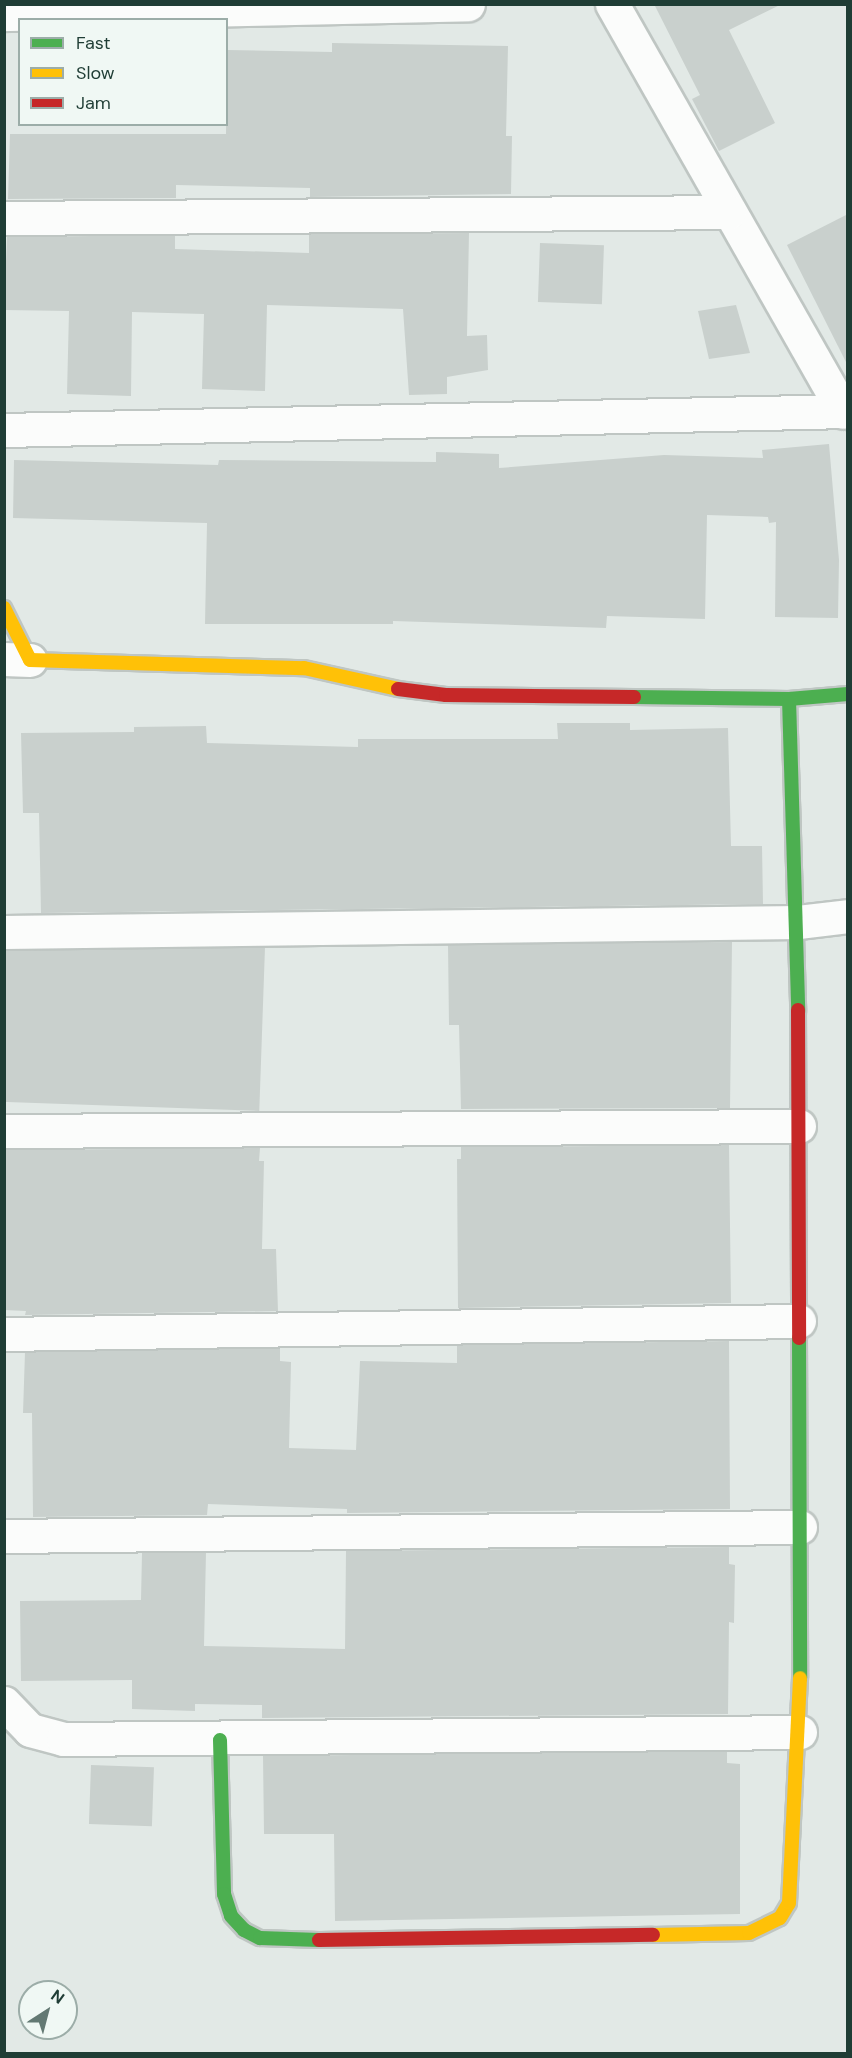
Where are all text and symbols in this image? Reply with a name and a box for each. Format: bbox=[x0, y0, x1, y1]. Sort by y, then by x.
legend bbox=[18, 18, 228, 126]
text: Fast bbox=[76, 31, 111, 55]
text: Slow bbox=[76, 61, 115, 85]
text: Jam bbox=[76, 91, 111, 115]
north arrow bbox=[18, 1980, 78, 2040]
text: N bbox=[47, 1985, 69, 2009]

